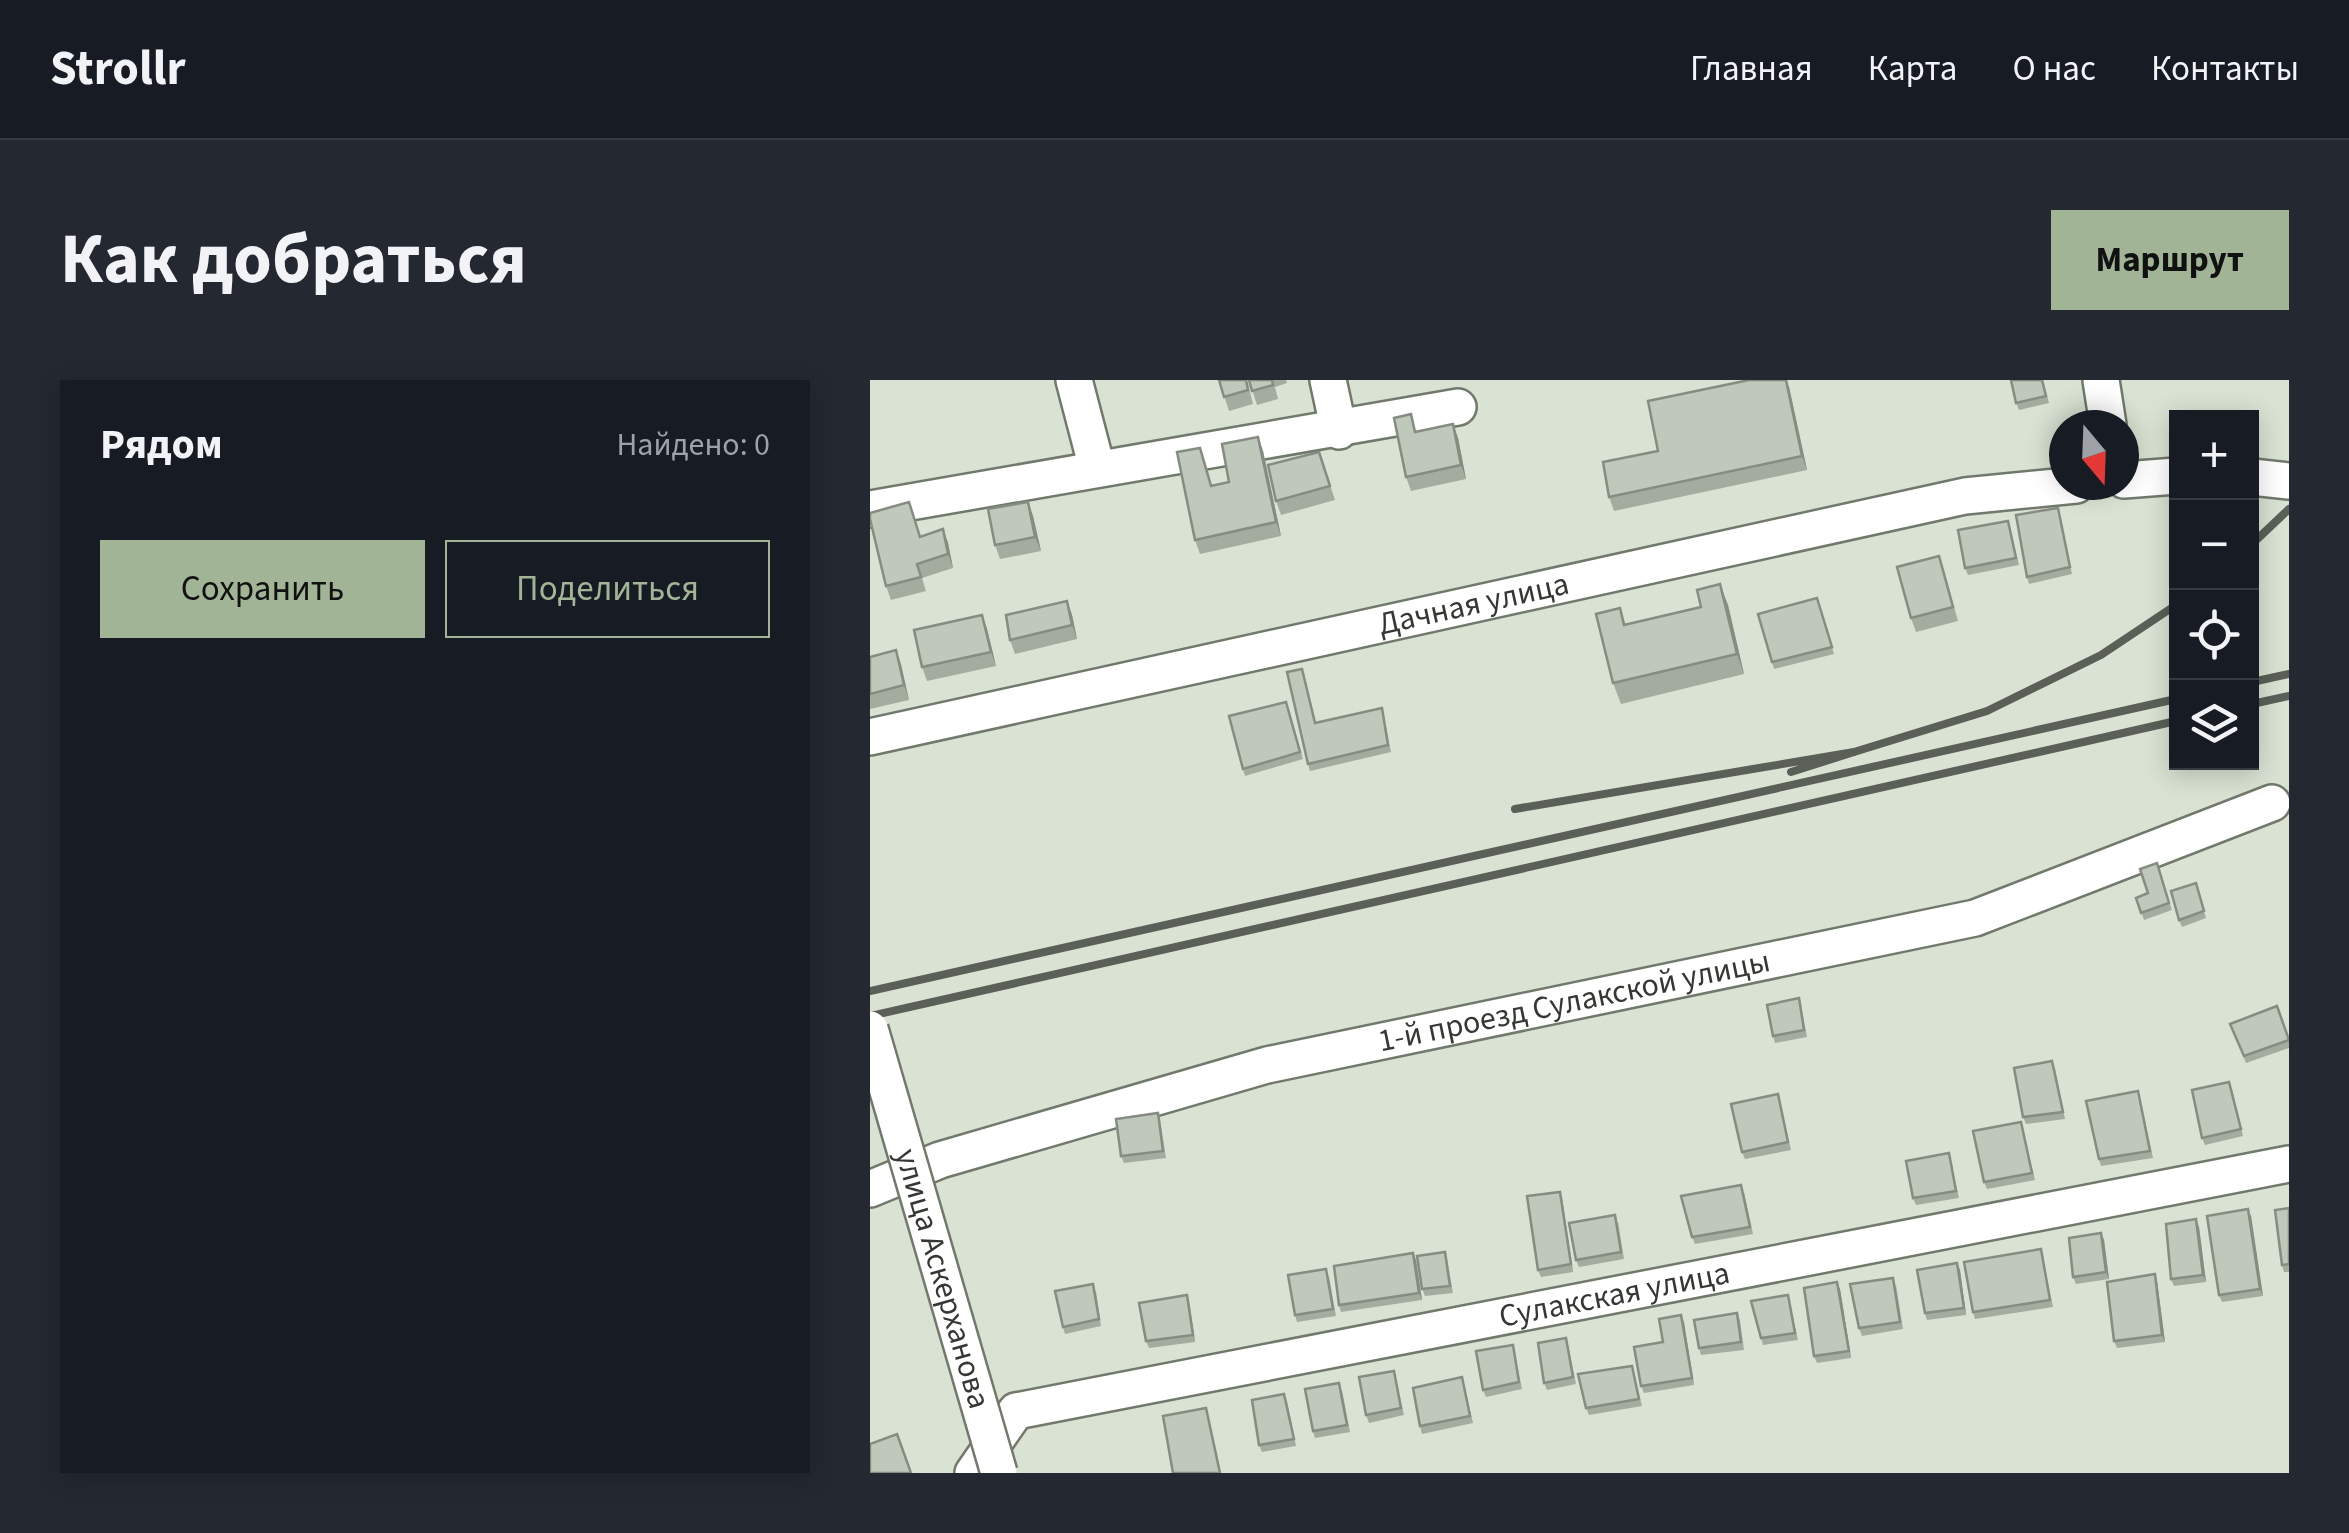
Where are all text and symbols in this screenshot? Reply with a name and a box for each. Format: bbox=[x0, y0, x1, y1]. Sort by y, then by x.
text: Strollr bbox=[50, 35, 186, 103]
text: Главная bbox=[1690, 44, 1813, 94]
text: Карта bbox=[1868, 44, 1957, 94]
text: О нас bbox=[2012, 44, 2096, 94]
text: Контакты bbox=[2151, 44, 2299, 94]
text: Как добраться bbox=[60, 210, 527, 310]
button: Маршрут bbox=[2051, 210, 2289, 310]
north arrow bbox=[2049, 410, 2139, 500]
map controls bbox=[2169, 410, 2259, 770]
button: + bbox=[2169, 410, 2259, 500]
text: Рядом bbox=[100, 415, 223, 475]
text: Найдено: 0 bbox=[616, 422, 770, 468]
button: − bbox=[2169, 500, 2259, 590]
button: Сохранить bbox=[100, 540, 425, 638]
button: Поделиться bbox=[445, 540, 770, 638]
street label: Дачная улица bbox=[1374, 561, 1573, 647]
button: locate bbox=[2169, 590, 2259, 680]
button: layers bbox=[2169, 680, 2259, 770]
street label: 1-й проезд Сулакской улицы bbox=[1374, 938, 1774, 1064]
street label: улица Аскерханова bbox=[883, 1143, 1002, 1414]
street label: Сулакская улица bbox=[1495, 1250, 1734, 1340]

